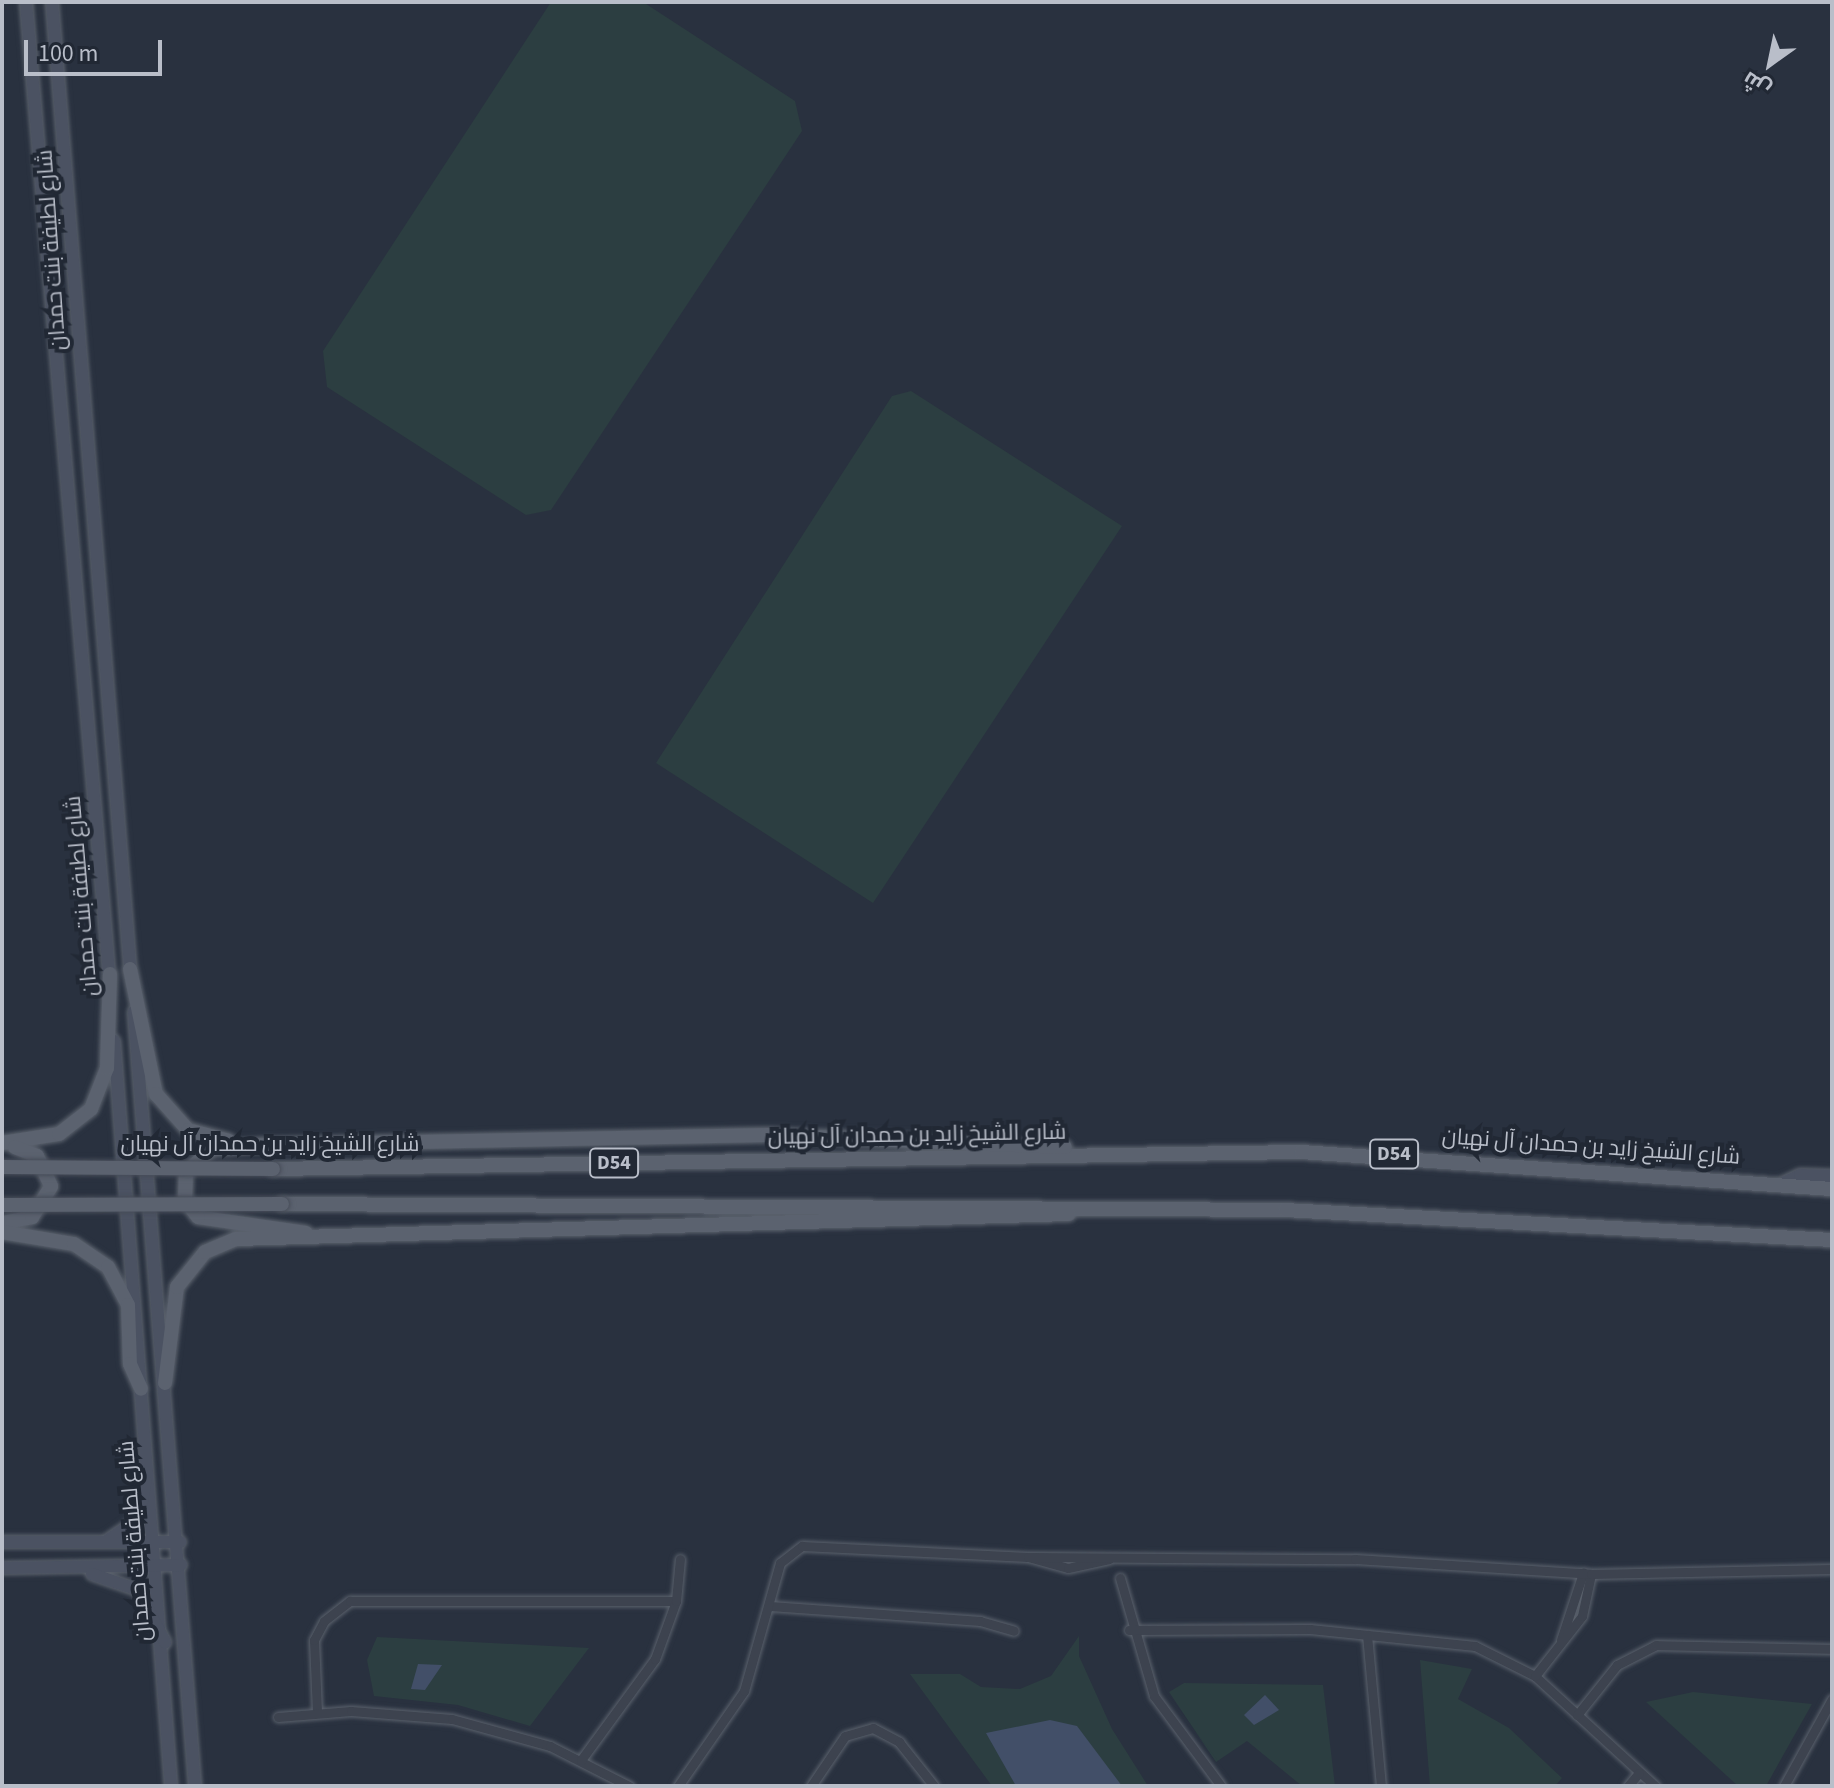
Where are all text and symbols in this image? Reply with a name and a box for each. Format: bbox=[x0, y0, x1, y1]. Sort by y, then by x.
scale bar bbox=[28, 24, 166, 74]
north arrow bbox=[1730, 24, 1810, 104]
text: 100 m bbox=[38, 36, 98, 71]
text: ش bbox=[1736, 63, 1777, 105]
street label: شارع لطيفة بنت حمدان bbox=[32, 149, 72, 351]
street label: شارع لطيفة بنت حمدان bbox=[60, 795, 104, 997]
street label: شارع الشيخ زايد بن حمدان آل نهيان bbox=[767, 1119, 1067, 1151]
street label: شارع الشيخ زايد بن حمدان آل نهيان bbox=[1441, 1123, 1741, 1171]
street label: شارع الشيخ زايد بن حمدان آل نهيان bbox=[121, 1132, 419, 1158]
road number: D54 bbox=[1368, 1138, 1420, 1170]
road number: D54 bbox=[588, 1147, 640, 1179]
street label: شارع لطيفة بنت حمدان bbox=[113, 1440, 157, 1642]

